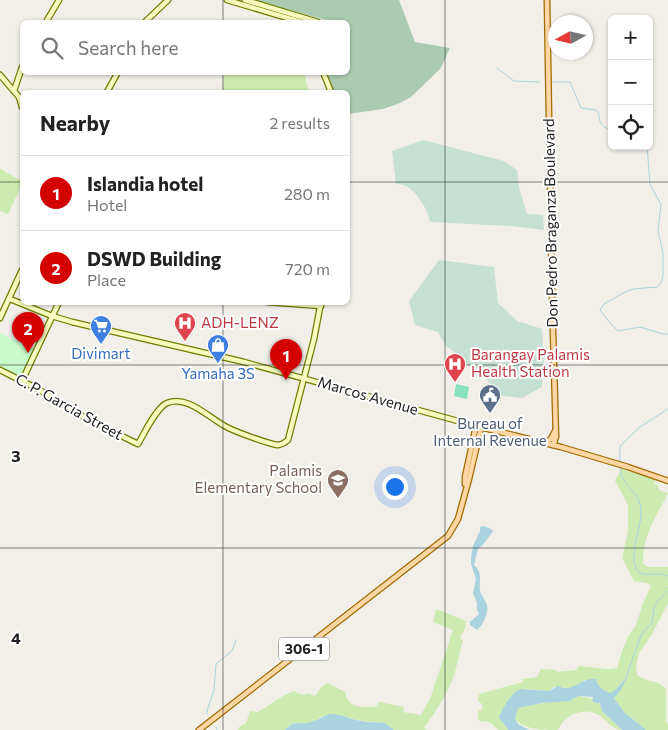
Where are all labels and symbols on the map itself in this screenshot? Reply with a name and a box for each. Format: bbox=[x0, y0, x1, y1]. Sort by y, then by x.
north arrow bbox=[548, 15, 593, 60]
street label: Don Pedro Braganza Boulevard bbox=[539, 118, 561, 328]
hospital icon: ADH-LENZ bbox=[173, 311, 197, 342]
pin: 2 bbox=[12, 312, 44, 353]
place label: ADH-LENZ bbox=[201, 313, 279, 331]
supermarket icon: Divimart bbox=[89, 314, 113, 345]
shop icon: Yamaha 3S bbox=[206, 333, 230, 364]
pin: 1 bbox=[270, 339, 302, 380]
place label: Divimart bbox=[71, 344, 131, 362]
place label: Barangay Palamis Health Station bbox=[471, 345, 590, 380]
hospital icon: Barangay Palamis Health Station bbox=[443, 352, 467, 383]
place label: Yamaha 3S bbox=[181, 364, 255, 382]
street label: C. P. Garcia Street bbox=[13, 369, 126, 443]
street label: Marcos Avenue bbox=[316, 372, 421, 418]
public building icon: Bureau of Internal Revenue bbox=[478, 383, 502, 414]
place label: Bureau of Internal Revenue bbox=[433, 414, 547, 449]
text: 3 bbox=[11, 446, 21, 465]
place label: Palamis Elementary School bbox=[195, 461, 322, 496]
school or university icon: Palamis Elementary School bbox=[326, 468, 350, 499]
your location bbox=[382, 474, 408, 500]
text: 4 bbox=[11, 628, 21, 647]
road number: 306-1 bbox=[279, 638, 329, 661]

